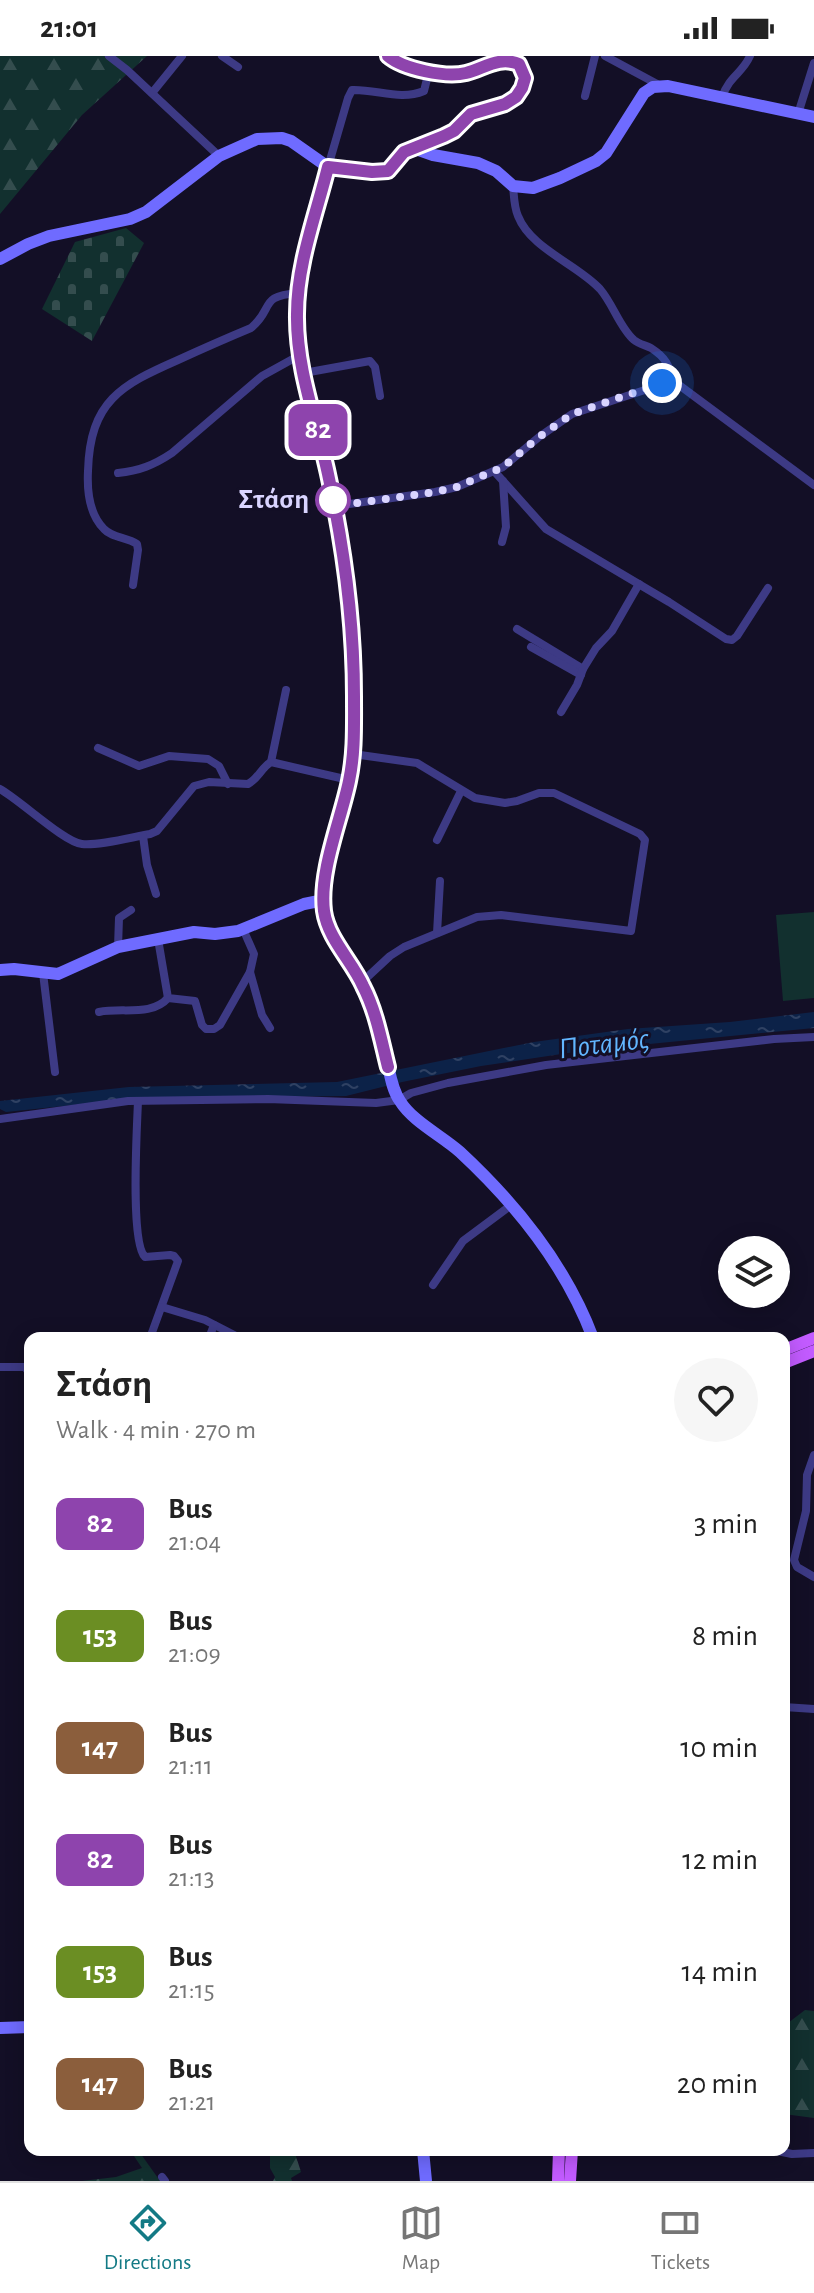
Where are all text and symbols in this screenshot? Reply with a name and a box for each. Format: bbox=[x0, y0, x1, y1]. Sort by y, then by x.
text: 21:01 bbox=[40, 13, 98, 43]
your location bbox=[642, 363, 682, 403]
line badge: 82 bbox=[282, 404, 354, 456]
text: 82 bbox=[305, 416, 332, 444]
marker: Στάση bbox=[316, 483, 350, 517]
place label: Στάση bbox=[238, 486, 309, 514]
water label: Ποταμός bbox=[557, 1024, 651, 1064]
map controls bbox=[718, 1236, 790, 1308]
button: layers bbox=[718, 1236, 790, 1308]
button: heart bbox=[674, 1358, 758, 1442]
text: Στάση bbox=[56, 1366, 152, 1404]
text: Walk · 4 min · 270 m bbox=[56, 1417, 256, 1443]
text: Bus bbox=[168, 1494, 213, 1524]
text: 3 min bbox=[694, 1509, 758, 1539]
text: 82 bbox=[87, 1510, 114, 1538]
text: 21:04 bbox=[168, 1529, 221, 1555]
text: Bus bbox=[168, 1606, 213, 1636]
text: 8 min bbox=[692, 1621, 758, 1651]
text: 153 bbox=[83, 1622, 117, 1650]
text: 21:09 bbox=[168, 1641, 221, 1667]
text: Bus bbox=[168, 1718, 213, 1748]
text: 10 min bbox=[680, 1733, 758, 1763]
text: 147 bbox=[82, 1734, 118, 1762]
text: 21:11 bbox=[168, 1753, 213, 1779]
text: Bus bbox=[168, 1830, 213, 1860]
text: 12 min bbox=[682, 1845, 758, 1875]
text: 82 bbox=[87, 1846, 114, 1874]
text: 21:13 bbox=[168, 1865, 214, 1891]
text: Bus bbox=[168, 1942, 213, 1972]
text: 14 min bbox=[682, 1957, 758, 1987]
text: 153 bbox=[83, 1958, 117, 1986]
text: 21:15 bbox=[168, 1977, 215, 2003]
text: Bus bbox=[168, 2054, 213, 2084]
text: 20 min bbox=[677, 2069, 758, 2099]
text: 147 bbox=[82, 2070, 118, 2098]
text: 21:21 bbox=[168, 2089, 216, 2115]
tab: Directions bbox=[104, 2201, 191, 2275]
tab: Map bbox=[399, 2201, 443, 2275]
tab: Tickets bbox=[651, 2201, 710, 2275]

